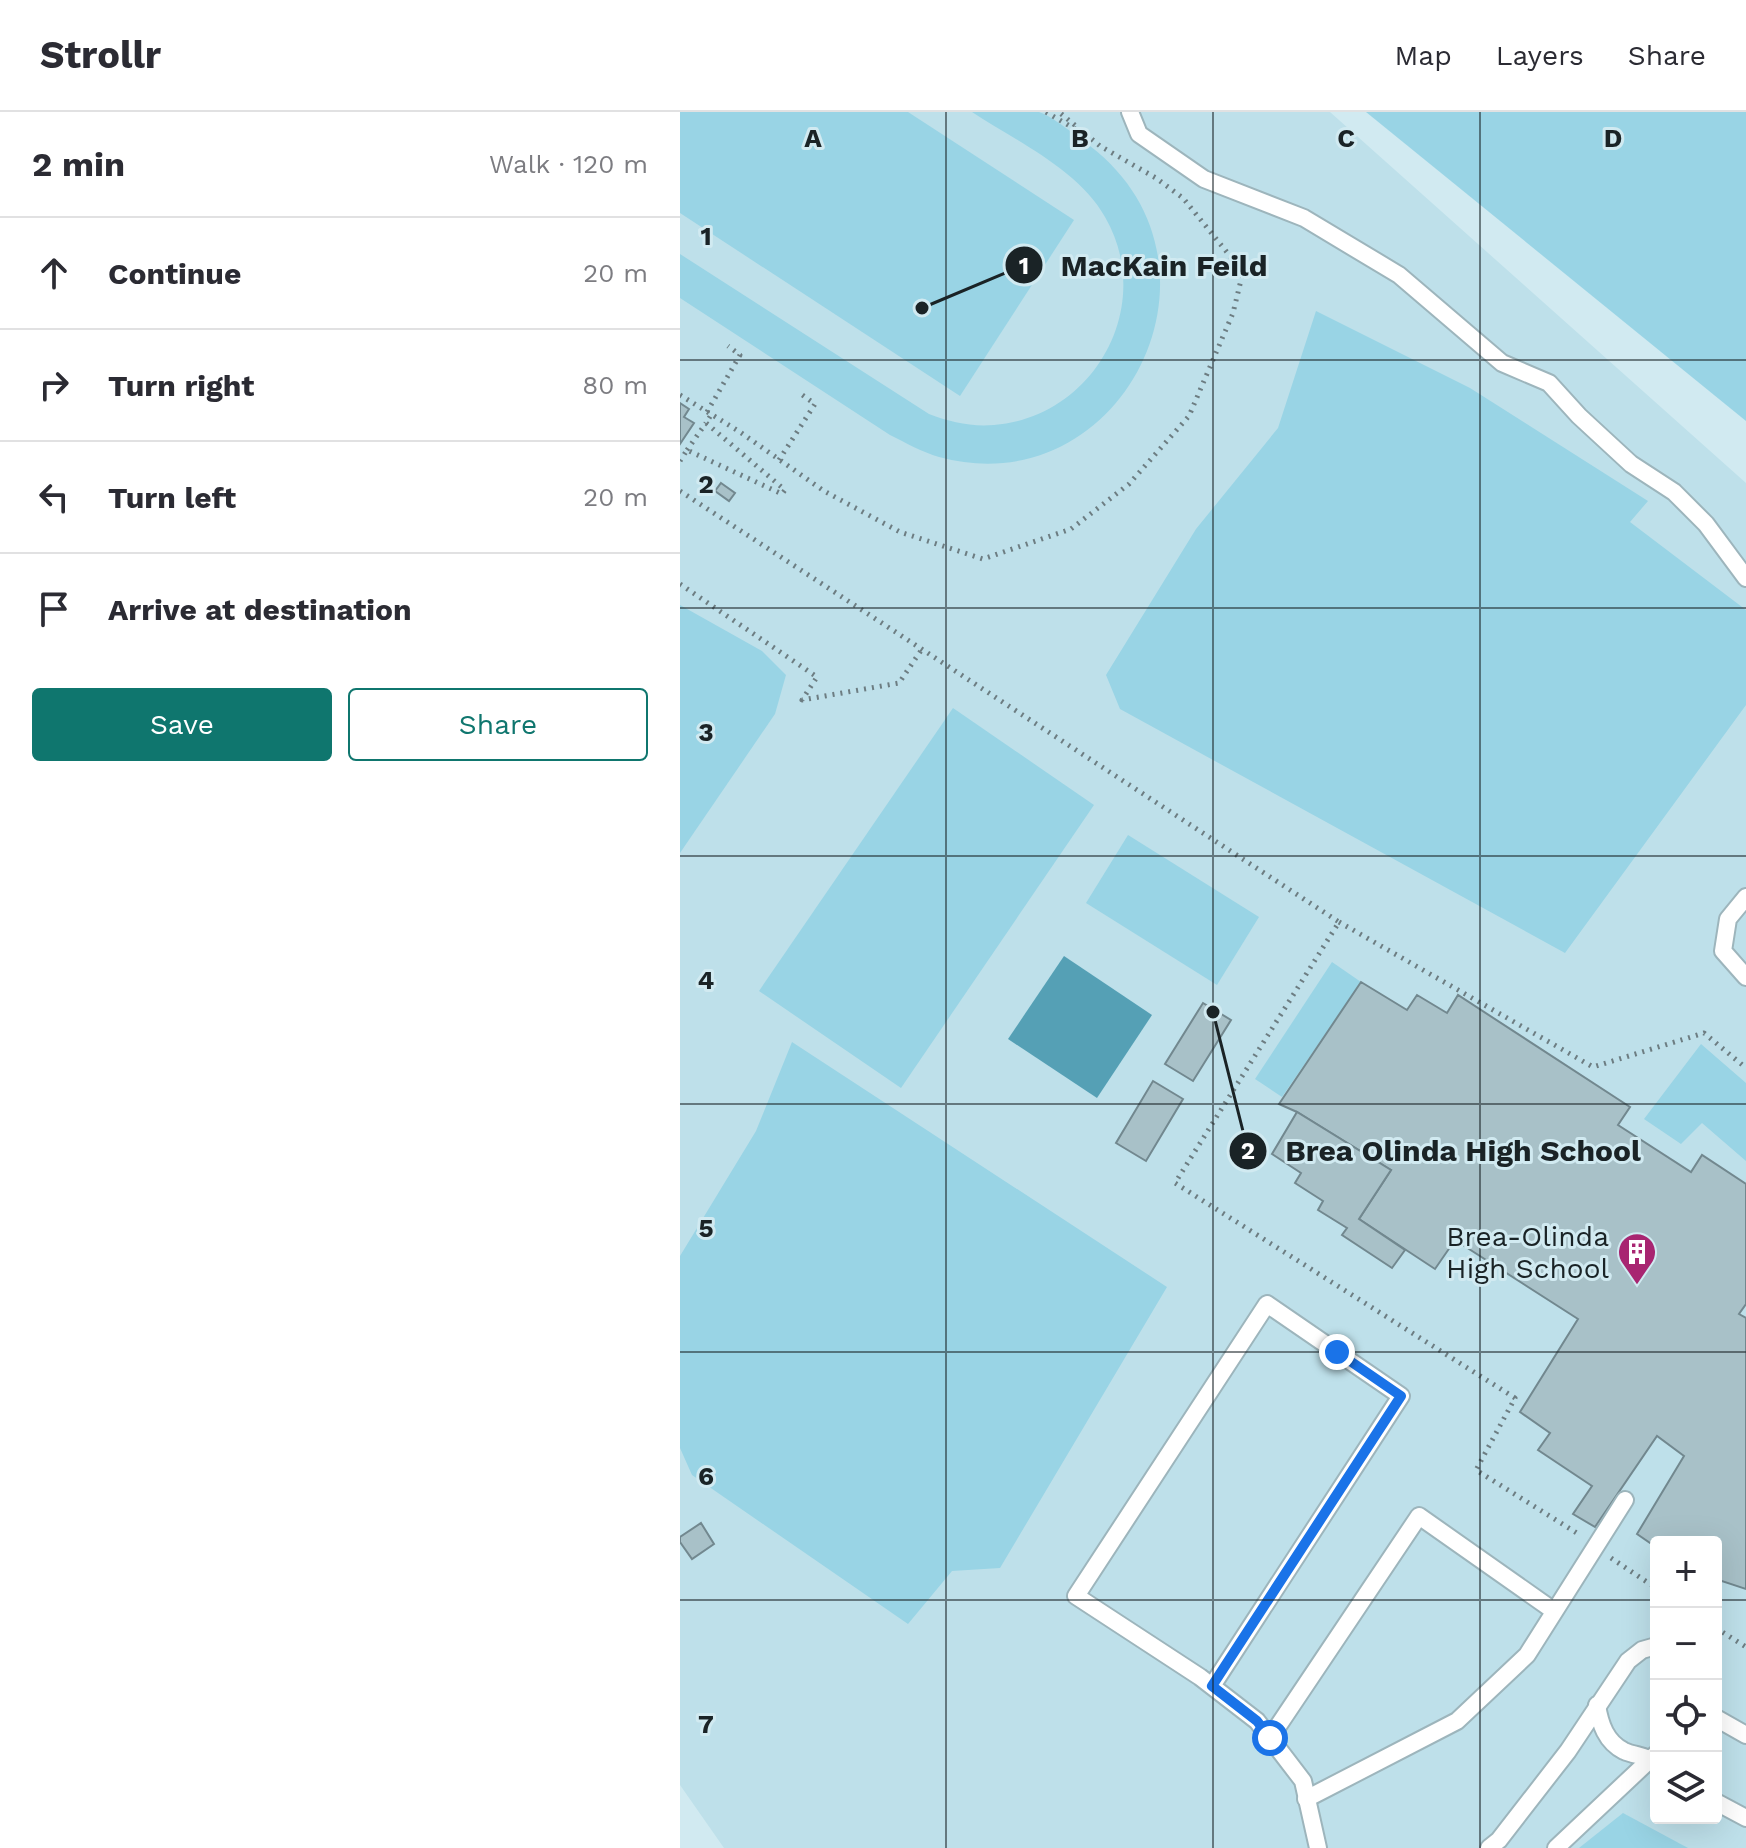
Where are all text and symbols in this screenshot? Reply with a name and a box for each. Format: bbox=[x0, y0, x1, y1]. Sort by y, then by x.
text: Strollr bbox=[40, 33, 161, 77]
text: Map bbox=[1395, 39, 1452, 72]
text: Layers bbox=[1496, 39, 1584, 72]
text: Share bbox=[1628, 39, 1706, 72]
text: A bbox=[804, 123, 822, 153]
text: B bbox=[1071, 123, 1089, 153]
text: C bbox=[1337, 123, 1355, 153]
text: D bbox=[1604, 123, 1622, 153]
text: 2 min bbox=[32, 144, 125, 184]
text: Walk · 120 m bbox=[489, 149, 648, 179]
text: 1 bbox=[700, 221, 712, 251]
callout: MacKain Feild bbox=[1004, 238, 1283, 292]
text: MacKain Feild bbox=[1061, 248, 1268, 283]
icon: ahead bbox=[32, 251, 76, 295]
text: 1 bbox=[1019, 252, 1029, 280]
text: Continue bbox=[108, 256, 241, 291]
text: 20 m bbox=[583, 258, 648, 288]
icon: right bbox=[32, 363, 76, 407]
text: Turn right bbox=[108, 368, 254, 403]
text: 80 m bbox=[582, 370, 648, 400]
text: 2 bbox=[698, 469, 714, 499]
icon: left bbox=[32, 475, 76, 519]
text: Turn left bbox=[108, 480, 236, 515]
text: 20 m bbox=[583, 482, 648, 512]
icon: arrive bbox=[32, 587, 76, 631]
text: Arrive at destination bbox=[108, 592, 412, 627]
button: Save bbox=[32, 688, 332, 761]
button: Share bbox=[348, 688, 648, 761]
text: 3 bbox=[698, 717, 714, 747]
text: 4 bbox=[698, 965, 715, 995]
callout: Brea Olinda High School bbox=[1228, 1124, 1657, 1178]
text: Brea Olinda High School bbox=[1285, 1133, 1641, 1168]
text: 2 bbox=[1241, 1137, 1255, 1165]
text: 5 bbox=[698, 1213, 714, 1243]
place label: Brea-Olinda High School bbox=[1446, 1220, 1609, 1285]
building icon: Brea-Olinda High School bbox=[1616, 1231, 1658, 1286]
route end bbox=[1319, 1334, 1355, 1370]
text: 6 bbox=[698, 1461, 714, 1491]
map controls bbox=[1650, 1536, 1722, 1824]
button: + bbox=[1650, 1536, 1722, 1608]
button: − bbox=[1650, 1608, 1722, 1680]
button: locate bbox=[1650, 1680, 1722, 1752]
text: 7 bbox=[698, 1709, 714, 1739]
route start bbox=[1252, 1720, 1288, 1756]
button: layers bbox=[1650, 1752, 1722, 1824]

